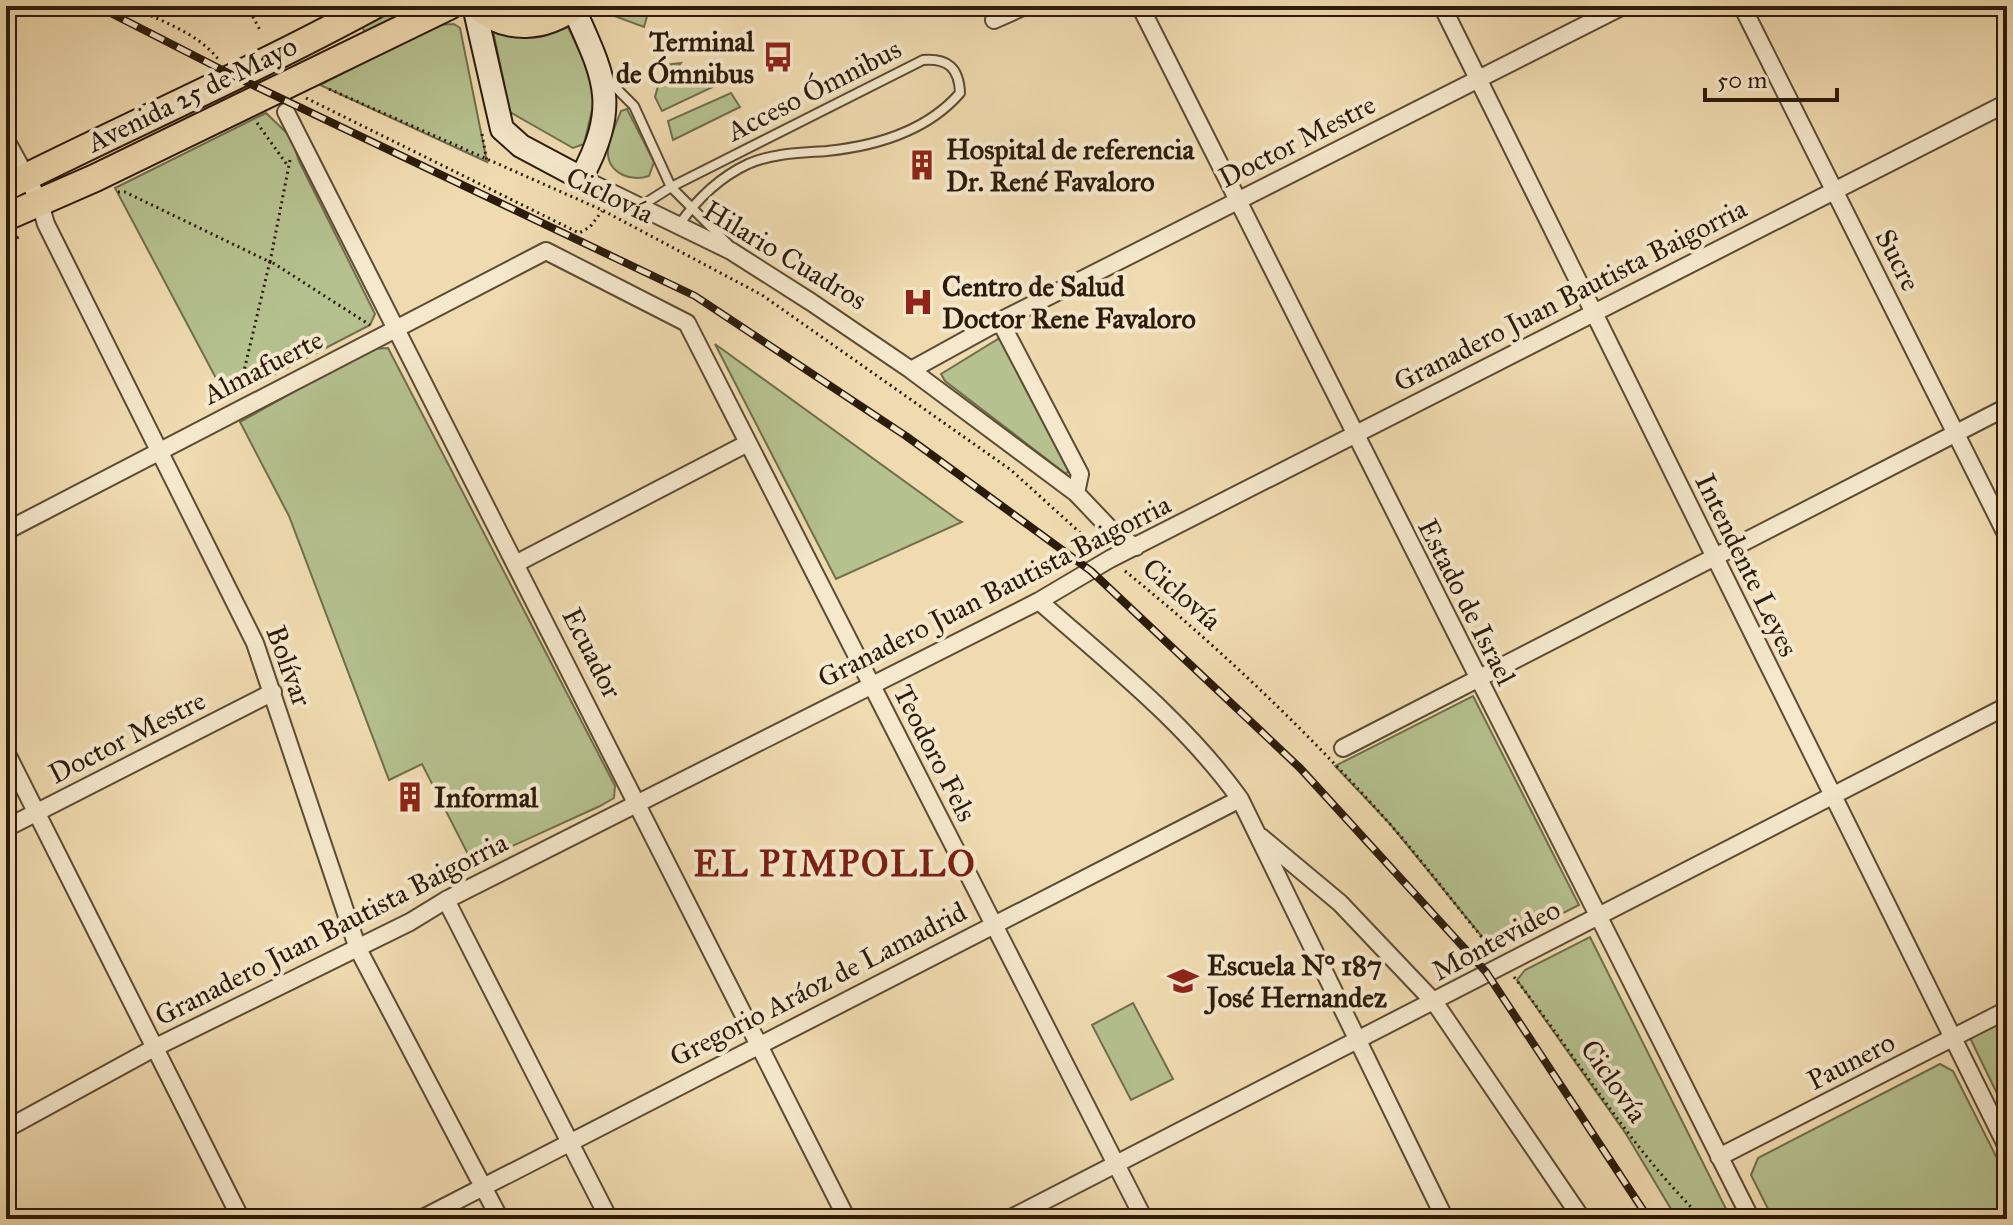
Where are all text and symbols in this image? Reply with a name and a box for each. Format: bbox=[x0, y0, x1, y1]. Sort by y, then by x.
place label: Terminal de Ómnibus bbox=[616, 24, 754, 91]
street label: Avenida 25 de Mayo bbox=[80, 28, 303, 160]
street label: Acceso Ómnibus bbox=[720, 31, 907, 149]
bus stop icon: Terminal de Ómnibus bbox=[761, 40, 795, 74]
scale bar bbox=[1705, 52, 1837, 102]
text: 50 m bbox=[1717, 65, 1767, 95]
street label: Doctor Mestre bbox=[1213, 87, 1381, 195]
place label: Hospital de referencia Dr. René Favaloro bbox=[946, 132, 1196, 199]
building icon: Hospital de referencia Dr. René Favaloro bbox=[905, 148, 939, 182]
street label: Ciclovía bbox=[560, 159, 660, 231]
street label: Granadero Juan Bautista Baigorria bbox=[1388, 190, 1753, 399]
street label: Hilario Cuadros bbox=[697, 192, 873, 318]
street label: Sucre bbox=[1868, 223, 1928, 297]
place label: Centro de Salud Doctor Rene Favaloro bbox=[942, 269, 1196, 336]
hospital icon: Centro de Salud Doctor Rene Favaloro bbox=[901, 285, 935, 319]
street label: Almafuerte bbox=[196, 322, 329, 413]
street label: Intendente Leyes bbox=[1688, 468, 1806, 662]
street label: Granadero Juan Bautista Baigorria bbox=[812, 486, 1177, 695]
street label: Estado de Israel bbox=[1410, 513, 1524, 691]
street label: Ciclovía bbox=[1135, 550, 1229, 638]
street label: Ecuador bbox=[554, 602, 630, 705]
street label: Bolívar bbox=[258, 621, 320, 712]
street label: Teodoro Fels bbox=[886, 679, 984, 827]
street label: Doctor Mestre bbox=[43, 683, 211, 791]
building icon: Informal bbox=[393, 780, 427, 814]
place label: Informal bbox=[434, 780, 538, 815]
street label: Granadero Juan Bautista Baigorria bbox=[149, 824, 514, 1033]
district label: EL PIMPOLLO bbox=[693, 842, 977, 886]
street label: Montevideo bbox=[1426, 892, 1566, 988]
street label: Gregorio Aráoz de Lamadrid bbox=[664, 894, 972, 1074]
place label: Escuela N° 187 José Hernandez bbox=[1203, 948, 1387, 1015]
school or university icon: Escuela N° 187 José Hernandez bbox=[1166, 964, 1200, 998]
street label: Paunero bbox=[1801, 1024, 1901, 1098]
street label: Ciclovía bbox=[1573, 1033, 1655, 1129]

